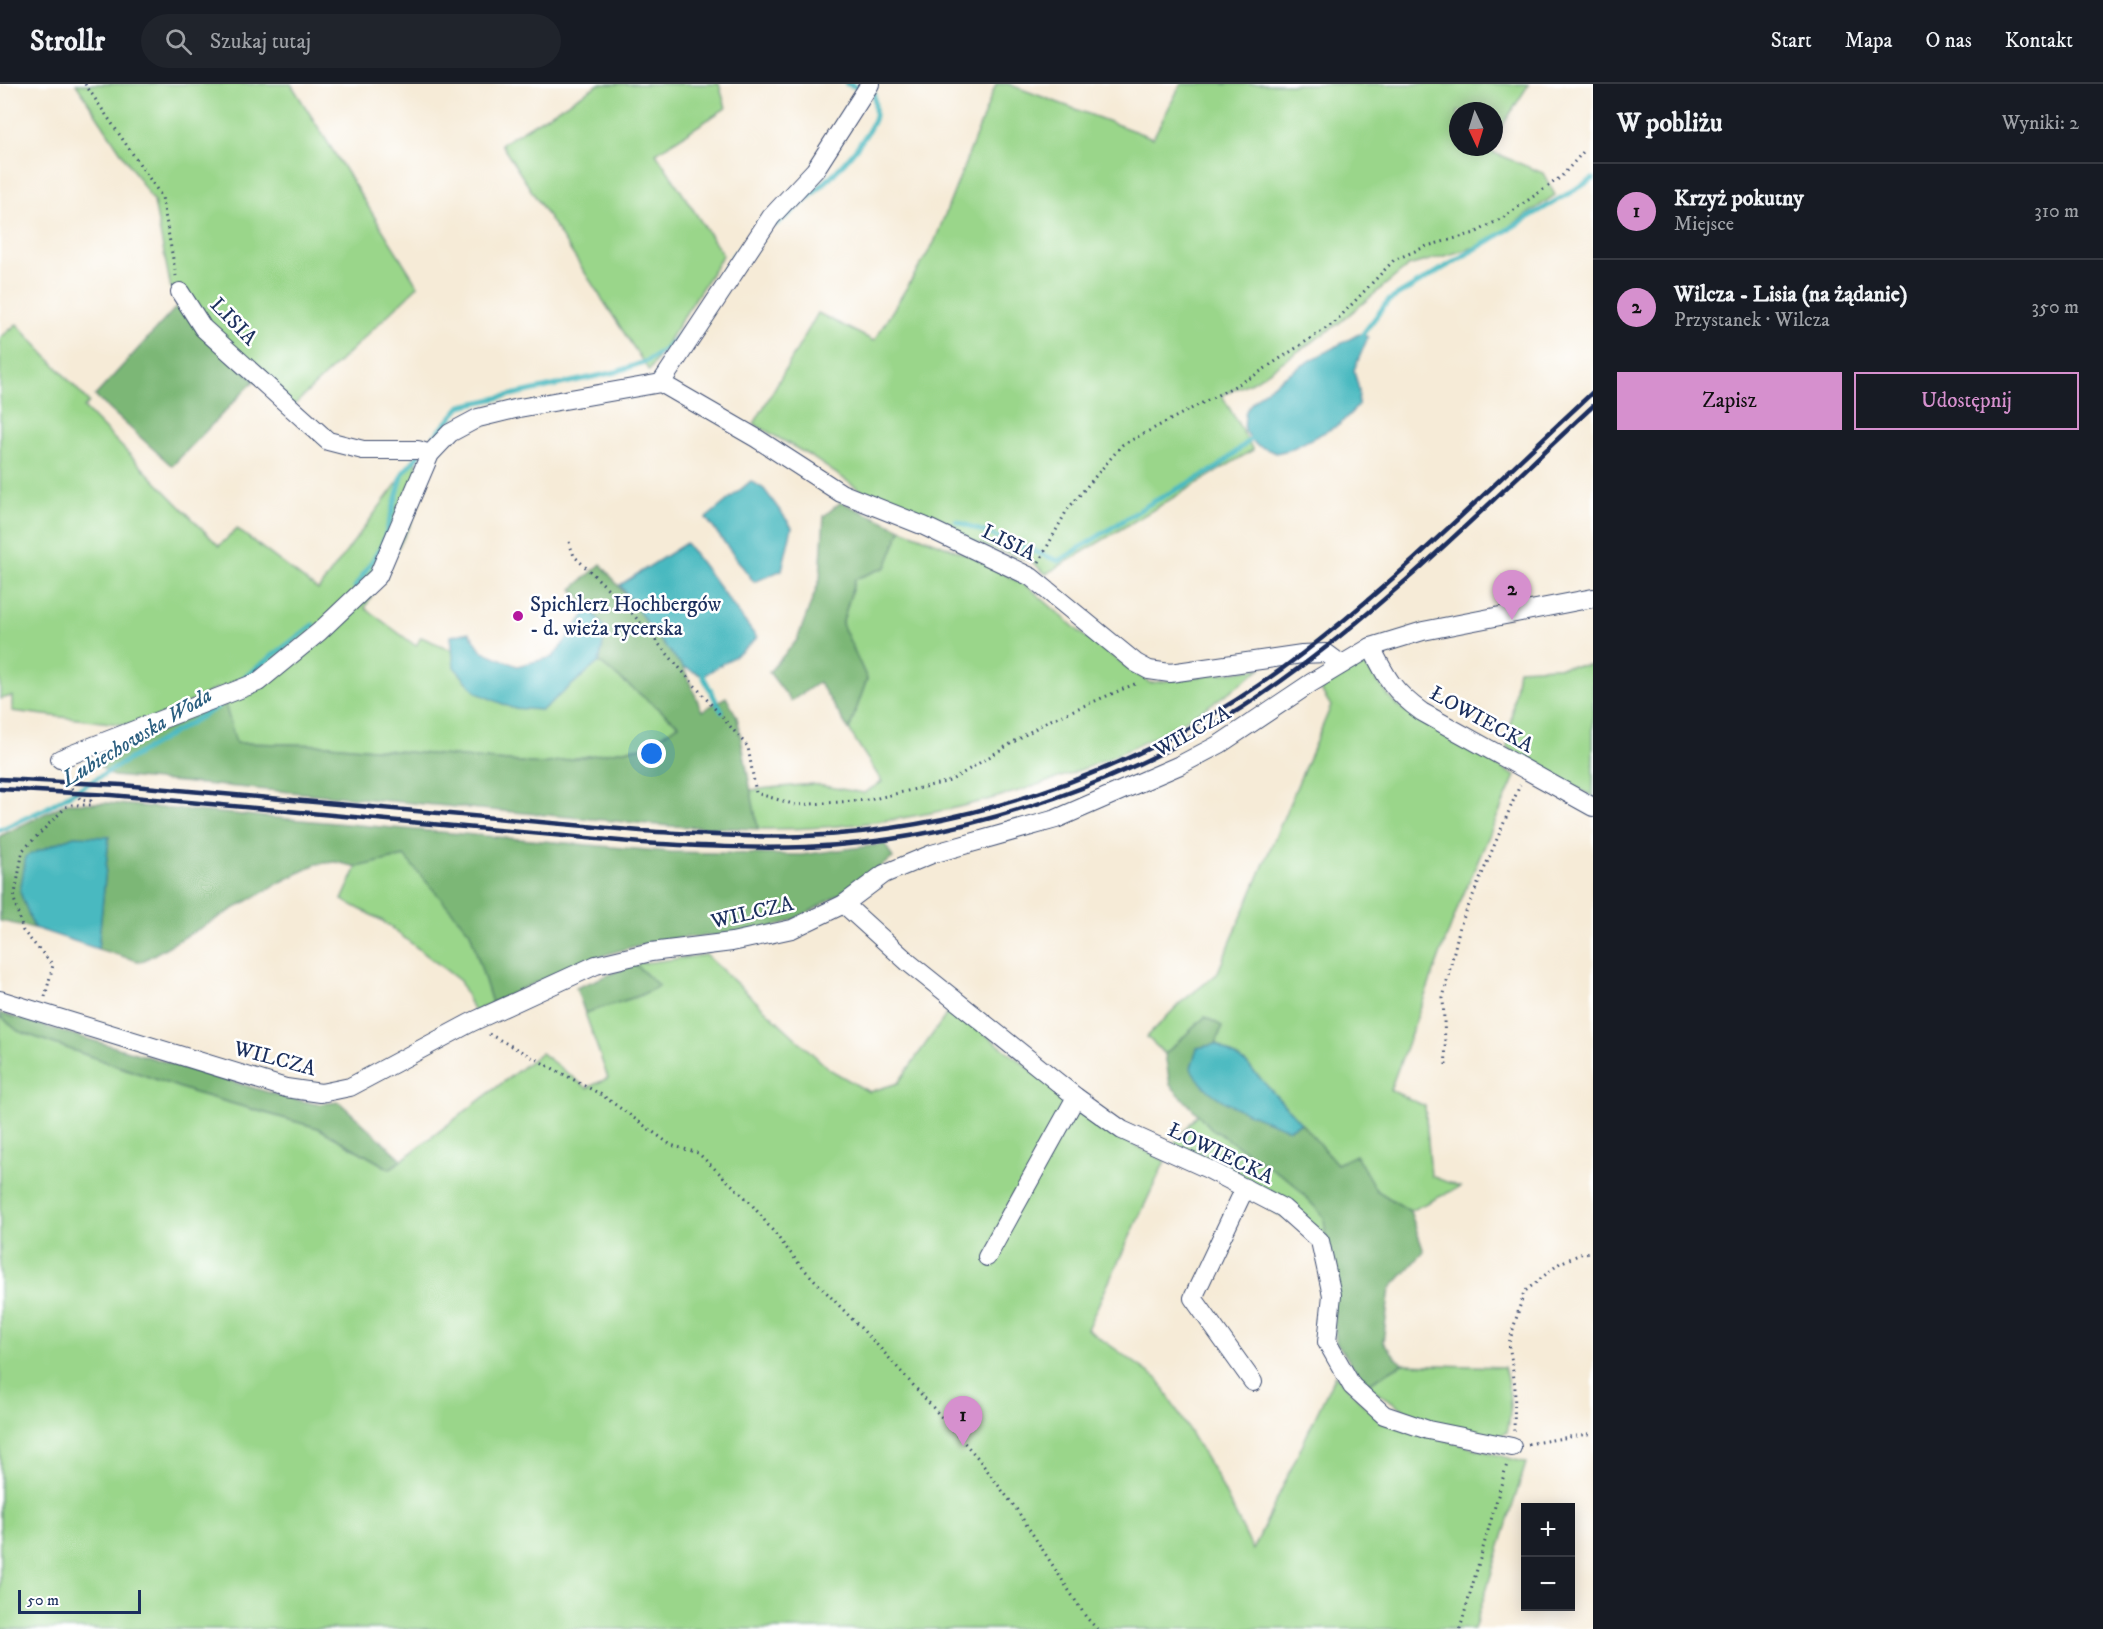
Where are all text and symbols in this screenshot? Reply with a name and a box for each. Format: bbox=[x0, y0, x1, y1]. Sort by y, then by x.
search box bbox=[141, 14, 561, 68]
text: Strollr bbox=[30, 24, 105, 59]
icon: search bbox=[162, 25, 195, 58]
text: Szukaj tutaj bbox=[210, 28, 311, 55]
text: Start bbox=[1771, 28, 1812, 54]
text: Mapa bbox=[1845, 28, 1892, 54]
text: O nas bbox=[1925, 28, 1972, 54]
text: Kontakt bbox=[2005, 28, 2073, 54]
north arrow bbox=[1449, 102, 1503, 156]
text: W pobliżu bbox=[1617, 107, 1722, 140]
text: Wyniki: 2 bbox=[2002, 111, 2079, 136]
text: Krzyż pokutny bbox=[1674, 185, 1804, 212]
text: 1 bbox=[1633, 199, 1640, 224]
text: 310 m bbox=[2034, 199, 2079, 224]
text: Miejsce bbox=[1674, 212, 1734, 237]
text: Wilcza - Lisia (na żądanie) bbox=[1674, 281, 1907, 308]
street label: LISIA bbox=[204, 292, 263, 352]
text: 2 bbox=[1632, 295, 1641, 320]
text: 350 m bbox=[2032, 295, 2079, 320]
text: Przystanek · Wilcza bbox=[1674, 308, 1830, 333]
button: Zapisz bbox=[1617, 372, 1842, 430]
button: Udostępnij bbox=[1854, 372, 2079, 430]
street label: LISIA bbox=[977, 519, 1040, 567]
pin: 2 bbox=[1492, 570, 1532, 620]
place label: Spichlerz Hochbergów - d. wieża rycerska bbox=[530, 592, 722, 642]
marker: Spichlerz Hochbergów - d. wieża rycerska bbox=[511, 609, 525, 623]
street label: ŁOWIECKA bbox=[1425, 681, 1538, 759]
water label: Lubiechowska Woda bbox=[55, 682, 217, 794]
street label: WILCZA bbox=[1149, 700, 1236, 764]
your location bbox=[637, 739, 666, 768]
street label: WILCZA bbox=[707, 891, 797, 935]
street label: WILCZA bbox=[230, 1035, 319, 1083]
street label: ŁOWIECKA bbox=[1163, 1117, 1278, 1191]
pin: 1 bbox=[944, 1396, 982, 1446]
map controls bbox=[1521, 1503, 1575, 1611]
button: + bbox=[1521, 1503, 1575, 1557]
button: − bbox=[1521, 1557, 1575, 1611]
scale bar bbox=[18, 1587, 141, 1614]
text: 50 m bbox=[27, 1590, 59, 1610]

